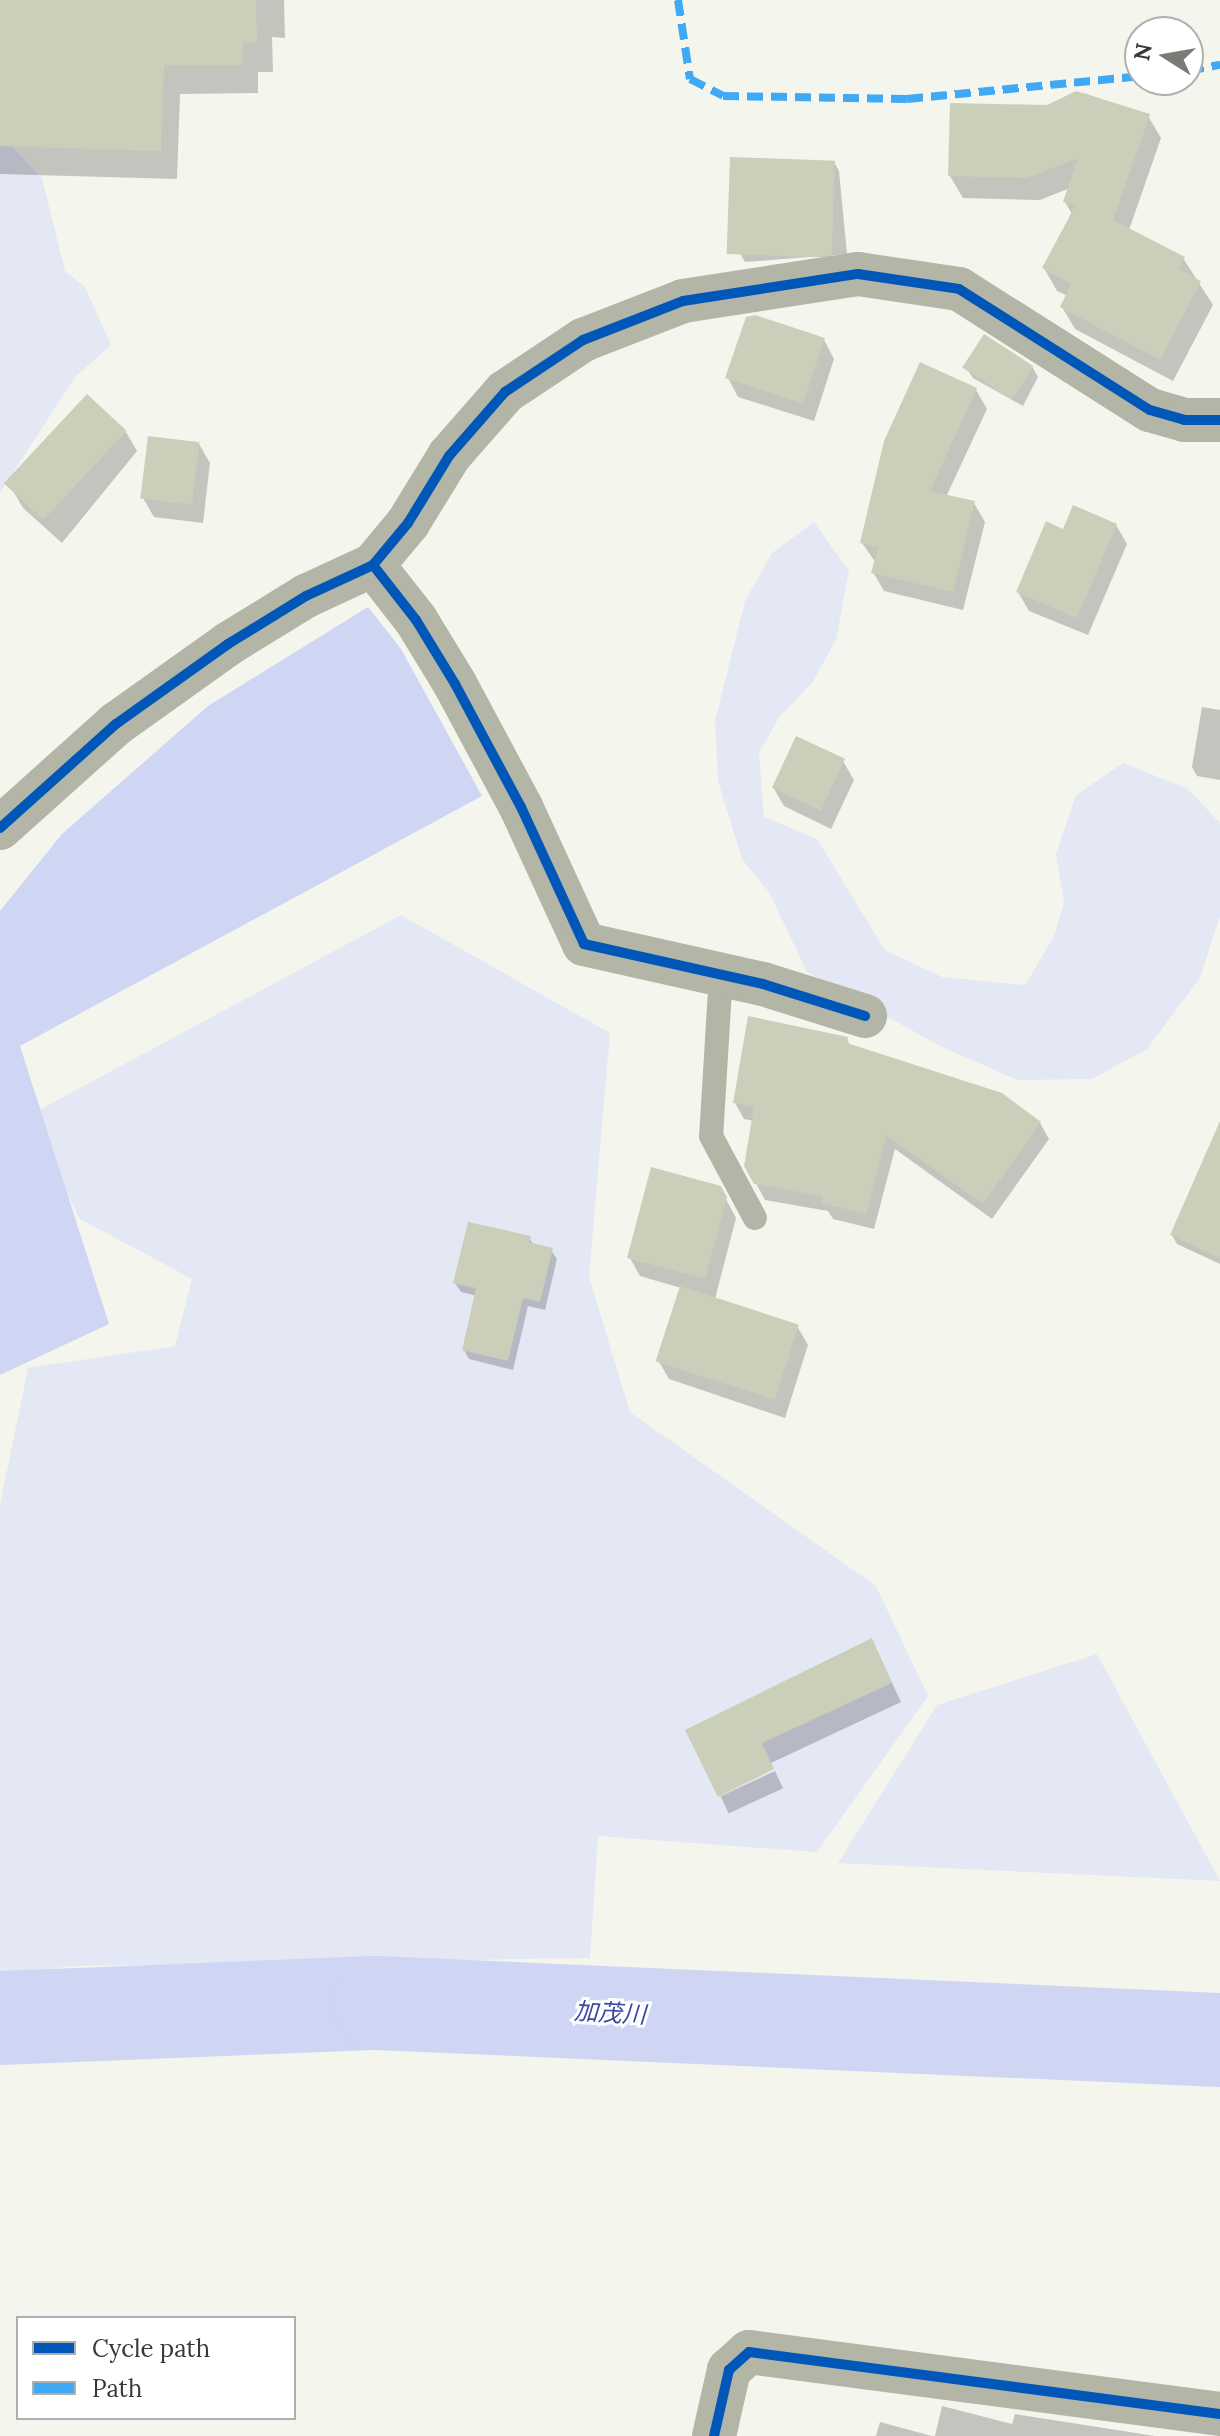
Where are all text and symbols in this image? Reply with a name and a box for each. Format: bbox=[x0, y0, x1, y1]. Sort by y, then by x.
north arrow bbox=[1124, 16, 1204, 96]
text: N bbox=[1127, 41, 1158, 63]
water label: 加茂川 bbox=[573, 1997, 647, 2029]
legend bbox=[16, 2316, 296, 2420]
text: Cycle path bbox=[92, 2333, 210, 2364]
text: Path bbox=[92, 2373, 142, 2404]

